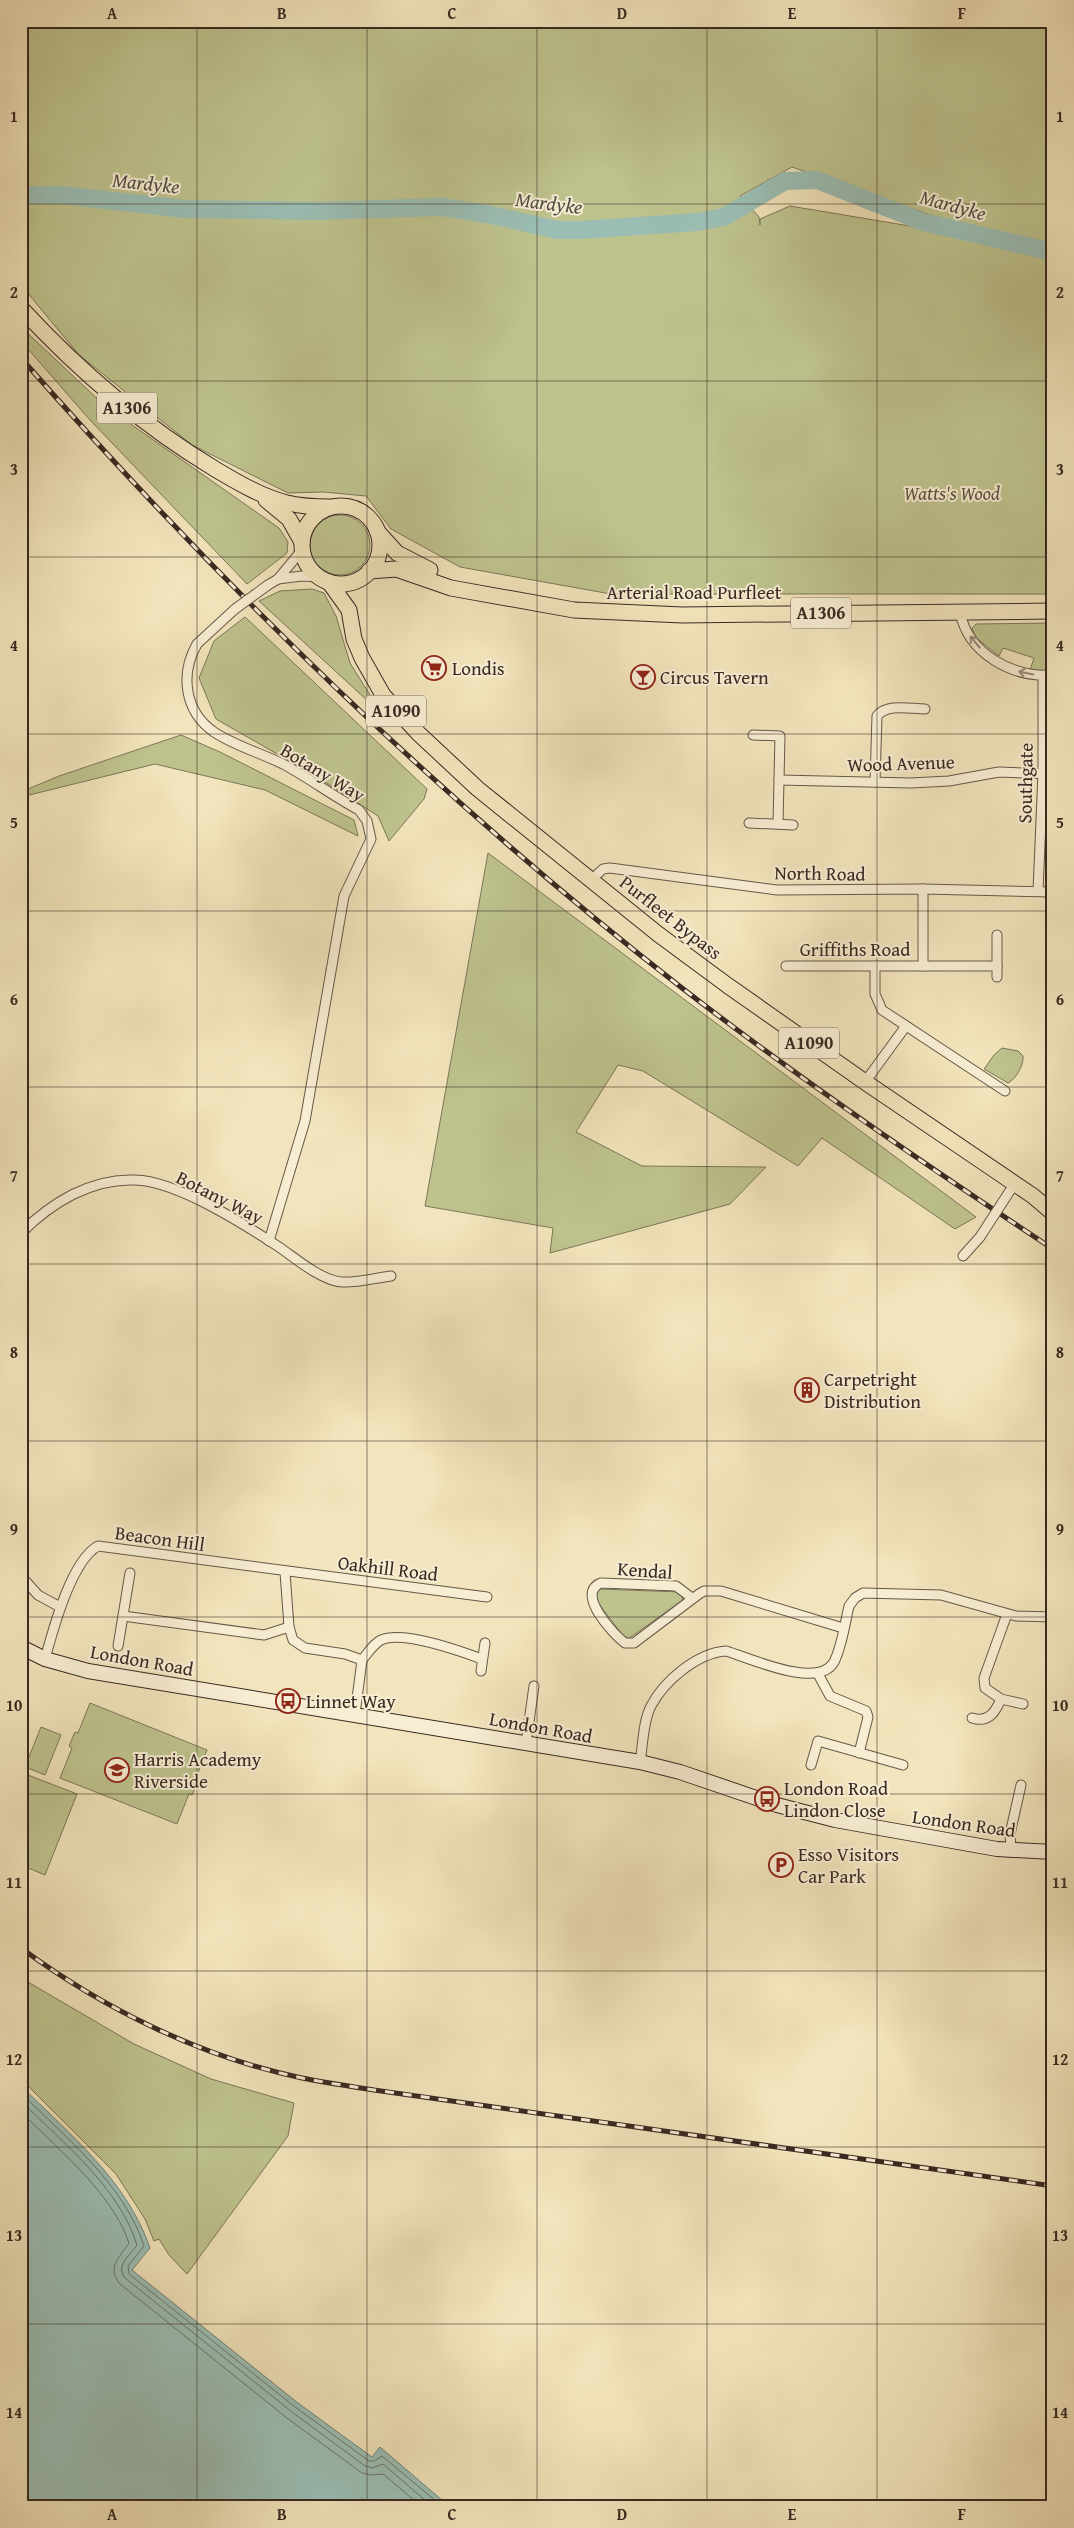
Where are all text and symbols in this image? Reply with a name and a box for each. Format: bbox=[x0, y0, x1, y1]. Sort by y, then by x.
text: A bbox=[107, 1, 118, 25]
text: B bbox=[277, 1, 287, 25]
text: C bbox=[447, 1, 457, 25]
text: D bbox=[617, 1, 627, 25]
text: E bbox=[788, 1, 797, 25]
text: F bbox=[958, 1, 966, 25]
text: 1 bbox=[10, 104, 18, 128]
text: 1 bbox=[1056, 104, 1064, 128]
water label: Mardyke bbox=[111, 165, 181, 200]
water label: Mardyke bbox=[917, 182, 989, 227]
water label: Mardyke bbox=[514, 184, 584, 221]
text: 2 bbox=[10, 280, 18, 304]
text: 2 bbox=[1056, 280, 1064, 304]
road number: A1306 bbox=[97, 392, 157, 423]
text: 3 bbox=[10, 457, 18, 481]
text: 3 bbox=[1056, 457, 1064, 481]
park label: Watts's Wood bbox=[904, 479, 1000, 507]
street label: Arterial Road Purfleet bbox=[607, 578, 782, 606]
road number: A1306 bbox=[791, 598, 851, 628]
text: 4 bbox=[10, 633, 18, 657]
text: 4 bbox=[1056, 633, 1064, 657]
one-way arrow bbox=[969, 636, 980, 649]
place label: Londis bbox=[452, 654, 505, 682]
supermarket icon: Londis bbox=[421, 655, 447, 681]
place label: Circus Tavern bbox=[660, 663, 769, 691]
bar icon: Circus Tavern bbox=[630, 664, 656, 690]
one-way arrow bbox=[1019, 668, 1035, 677]
road number: A1090 bbox=[366, 696, 426, 726]
street label: Botany Way bbox=[275, 736, 371, 809]
street label: Southgate bbox=[1010, 742, 1040, 824]
street label: Wood Avenue bbox=[847, 747, 955, 779]
text: 5 bbox=[10, 810, 18, 834]
text: 5 bbox=[1056, 810, 1064, 834]
street label: North Road bbox=[774, 858, 867, 888]
street label: Purfleet Bypass bbox=[614, 868, 728, 966]
street label: Griffiths Road bbox=[800, 935, 911, 963]
text: 6 bbox=[10, 987, 18, 1011]
text: 6 bbox=[1056, 987, 1064, 1011]
road number: A1090 bbox=[779, 1028, 839, 1058]
text: 7 bbox=[10, 1163, 18, 1187]
street label: Botany Way bbox=[172, 1163, 269, 1231]
text: 7 bbox=[1056, 1163, 1064, 1187]
text: 8 bbox=[10, 1340, 18, 1364]
text: 8 bbox=[1056, 1340, 1064, 1364]
place label: Carpetright Distribution bbox=[824, 1365, 921, 1415]
building icon: Carpetright Distribution bbox=[794, 1377, 820, 1403]
text: 9 bbox=[10, 1517, 18, 1541]
text: 9 bbox=[1056, 1517, 1064, 1541]
street label: Beacon Hill bbox=[113, 1518, 207, 1558]
street label: Oakhill Road bbox=[336, 1548, 441, 1588]
street label: Kendal bbox=[616, 1554, 674, 1586]
street label: London Road bbox=[88, 1637, 197, 1683]
place label: Linnet Way bbox=[306, 1687, 396, 1715]
bus stop icon: Linnet Way bbox=[275, 1688, 301, 1714]
text: 10 bbox=[6, 1693, 22, 1717]
text: 10 bbox=[1052, 1693, 1068, 1717]
street label: London Road bbox=[487, 1704, 596, 1750]
place label: Harris Academy Riverside bbox=[134, 1745, 262, 1795]
school or university icon: Harris Academy Riverside bbox=[104, 1757, 130, 1783]
place label: London Road Lindon Close bbox=[784, 1774, 889, 1824]
bus stop icon: London Road Lindon Close bbox=[754, 1786, 780, 1812]
street label: London Road bbox=[911, 1802, 1018, 1844]
place label: Esso Visitors Car Park bbox=[798, 1840, 899, 1890]
parking icon: Esso Visitors Car Park bbox=[768, 1852, 794, 1878]
text: 11 bbox=[6, 1870, 22, 1894]
text: 11 bbox=[1052, 1870, 1068, 1894]
text: 12 bbox=[6, 2047, 22, 2071]
text: 12 bbox=[1052, 2047, 1068, 2071]
text: 13 bbox=[6, 2223, 22, 2247]
text: 13 bbox=[1052, 2223, 1068, 2247]
text: 14 bbox=[6, 2400, 22, 2424]
text: 14 bbox=[1052, 2400, 1068, 2424]
text: A bbox=[107, 2502, 118, 2526]
text: B bbox=[277, 2502, 287, 2526]
text: C bbox=[447, 2502, 457, 2526]
text: D bbox=[617, 2502, 627, 2526]
text: E bbox=[788, 2502, 797, 2526]
text: F bbox=[958, 2502, 966, 2526]

